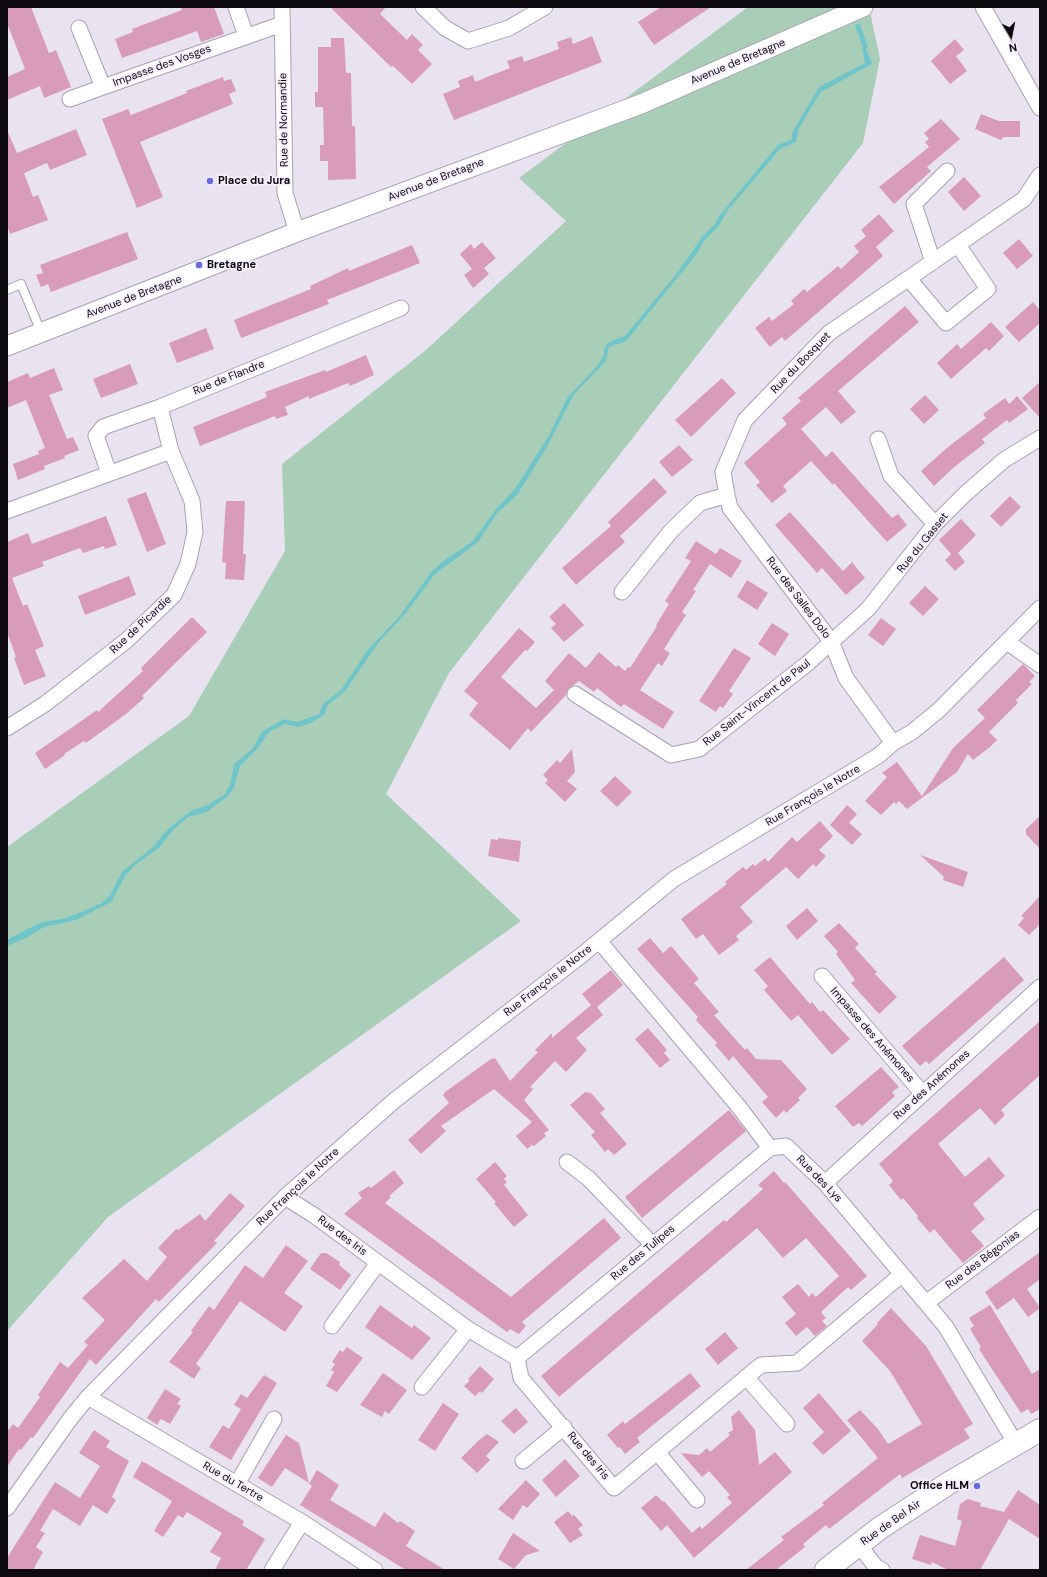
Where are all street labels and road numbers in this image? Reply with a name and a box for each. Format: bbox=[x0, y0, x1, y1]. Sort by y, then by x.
street label: Avenue de Bretagne bbox=[689, 36, 787, 88]
street label: Impasse des Vosges bbox=[111, 42, 213, 90]
street label: Rue de Normandie bbox=[277, 73, 291, 167]
street label: Avenue de Bretagne bbox=[386, 156, 486, 204]
street label: Avenue de Bretagne bbox=[84, 273, 184, 321]
street label: Rue du Bosquet bbox=[768, 330, 834, 396]
street label: Rue de Flandre bbox=[191, 358, 267, 398]
street label: Rue du Gasset bbox=[895, 510, 951, 576]
street label: Rue des Salles Dolo bbox=[763, 555, 833, 641]
street label: Rue de Picardie bbox=[108, 593, 174, 657]
street label: Rue Saint-Vincent de Paul bbox=[701, 657, 813, 749]
street label: Rue François le Notre bbox=[763, 763, 863, 829]
street label: Rue François le Notre bbox=[501, 943, 595, 1019]
street label: Impasse des Anémones bbox=[827, 985, 917, 1085]
street label: Rue des Anémones bbox=[891, 1047, 973, 1123]
street label: Rue François le Notre bbox=[254, 1145, 342, 1229]
street label: Rue des Lys bbox=[793, 1153, 845, 1205]
street label: Rue des Iris bbox=[315, 1213, 369, 1259]
street label: Rue des Tulipes bbox=[608, 1222, 678, 1284]
street label: Rue des Bégonias bbox=[943, 1228, 1023, 1292]
street label: Rue des Iris bbox=[564, 1429, 612, 1483]
street label: Rue du Tertre bbox=[200, 1459, 266, 1505]
street label: Rue de Bel Air bbox=[858, 1497, 924, 1549]

